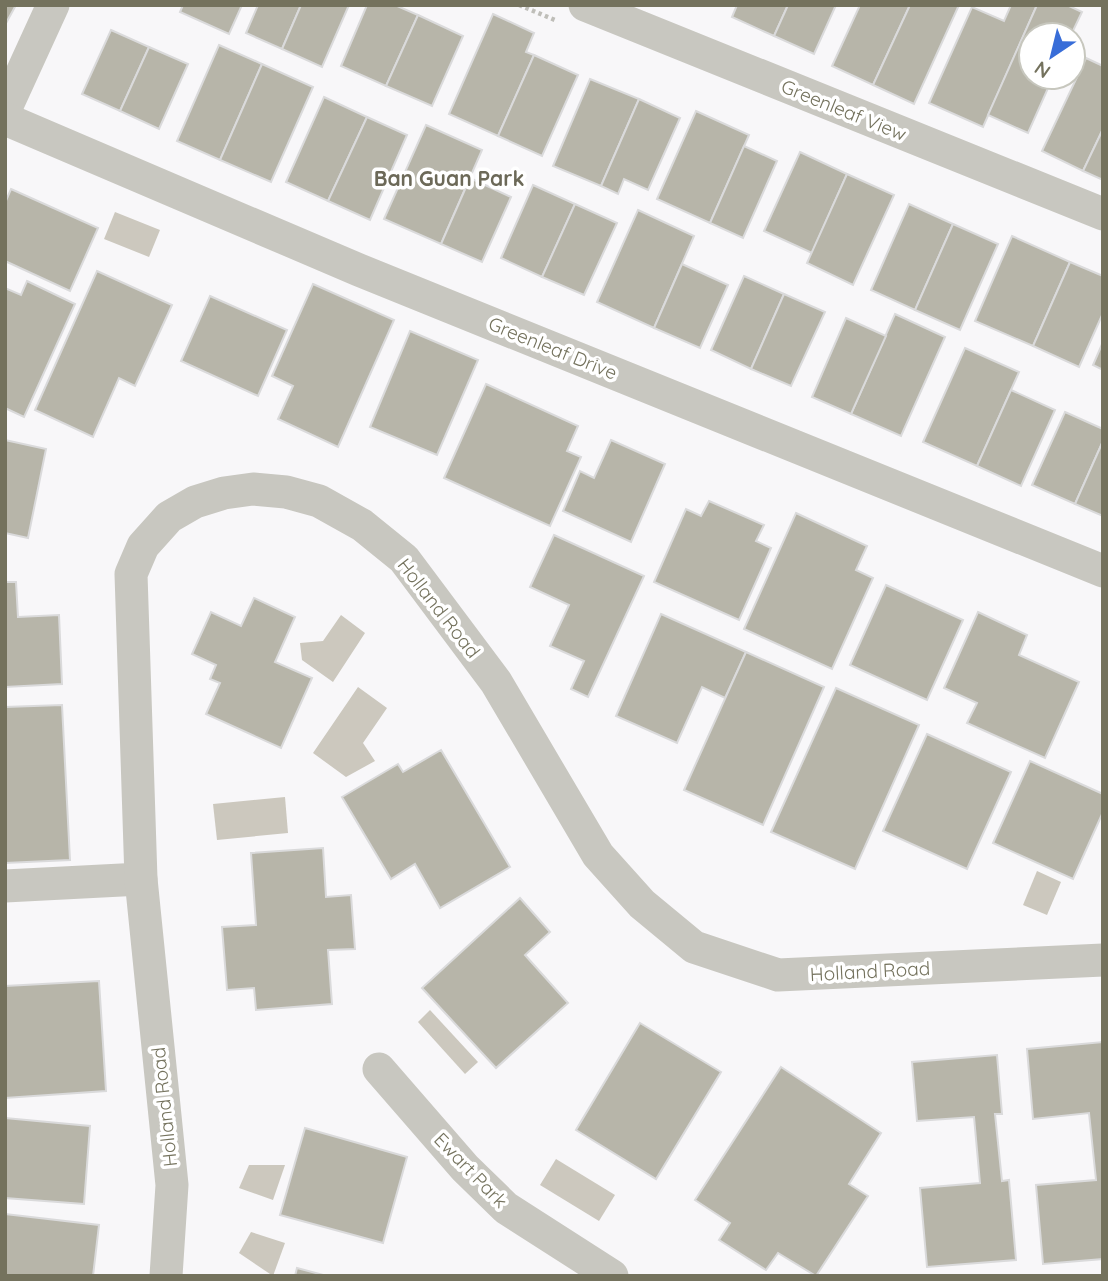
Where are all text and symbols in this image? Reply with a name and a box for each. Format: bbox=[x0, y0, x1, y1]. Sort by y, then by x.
north arrow bbox=[1017, 21, 1087, 91]
text: N bbox=[1030, 56, 1055, 84]
street label: Greenleaf View bbox=[778, 74, 910, 146]
district label: Ban Guan Park bbox=[374, 165, 524, 191]
street label: Greenleaf Drive bbox=[485, 311, 621, 385]
street label: Holland Road bbox=[393, 553, 485, 663]
street label: Holland Road bbox=[809, 956, 931, 986]
street label: Holland Road bbox=[146, 1046, 182, 1168]
street label: Ewart Park bbox=[429, 1127, 513, 1213]

